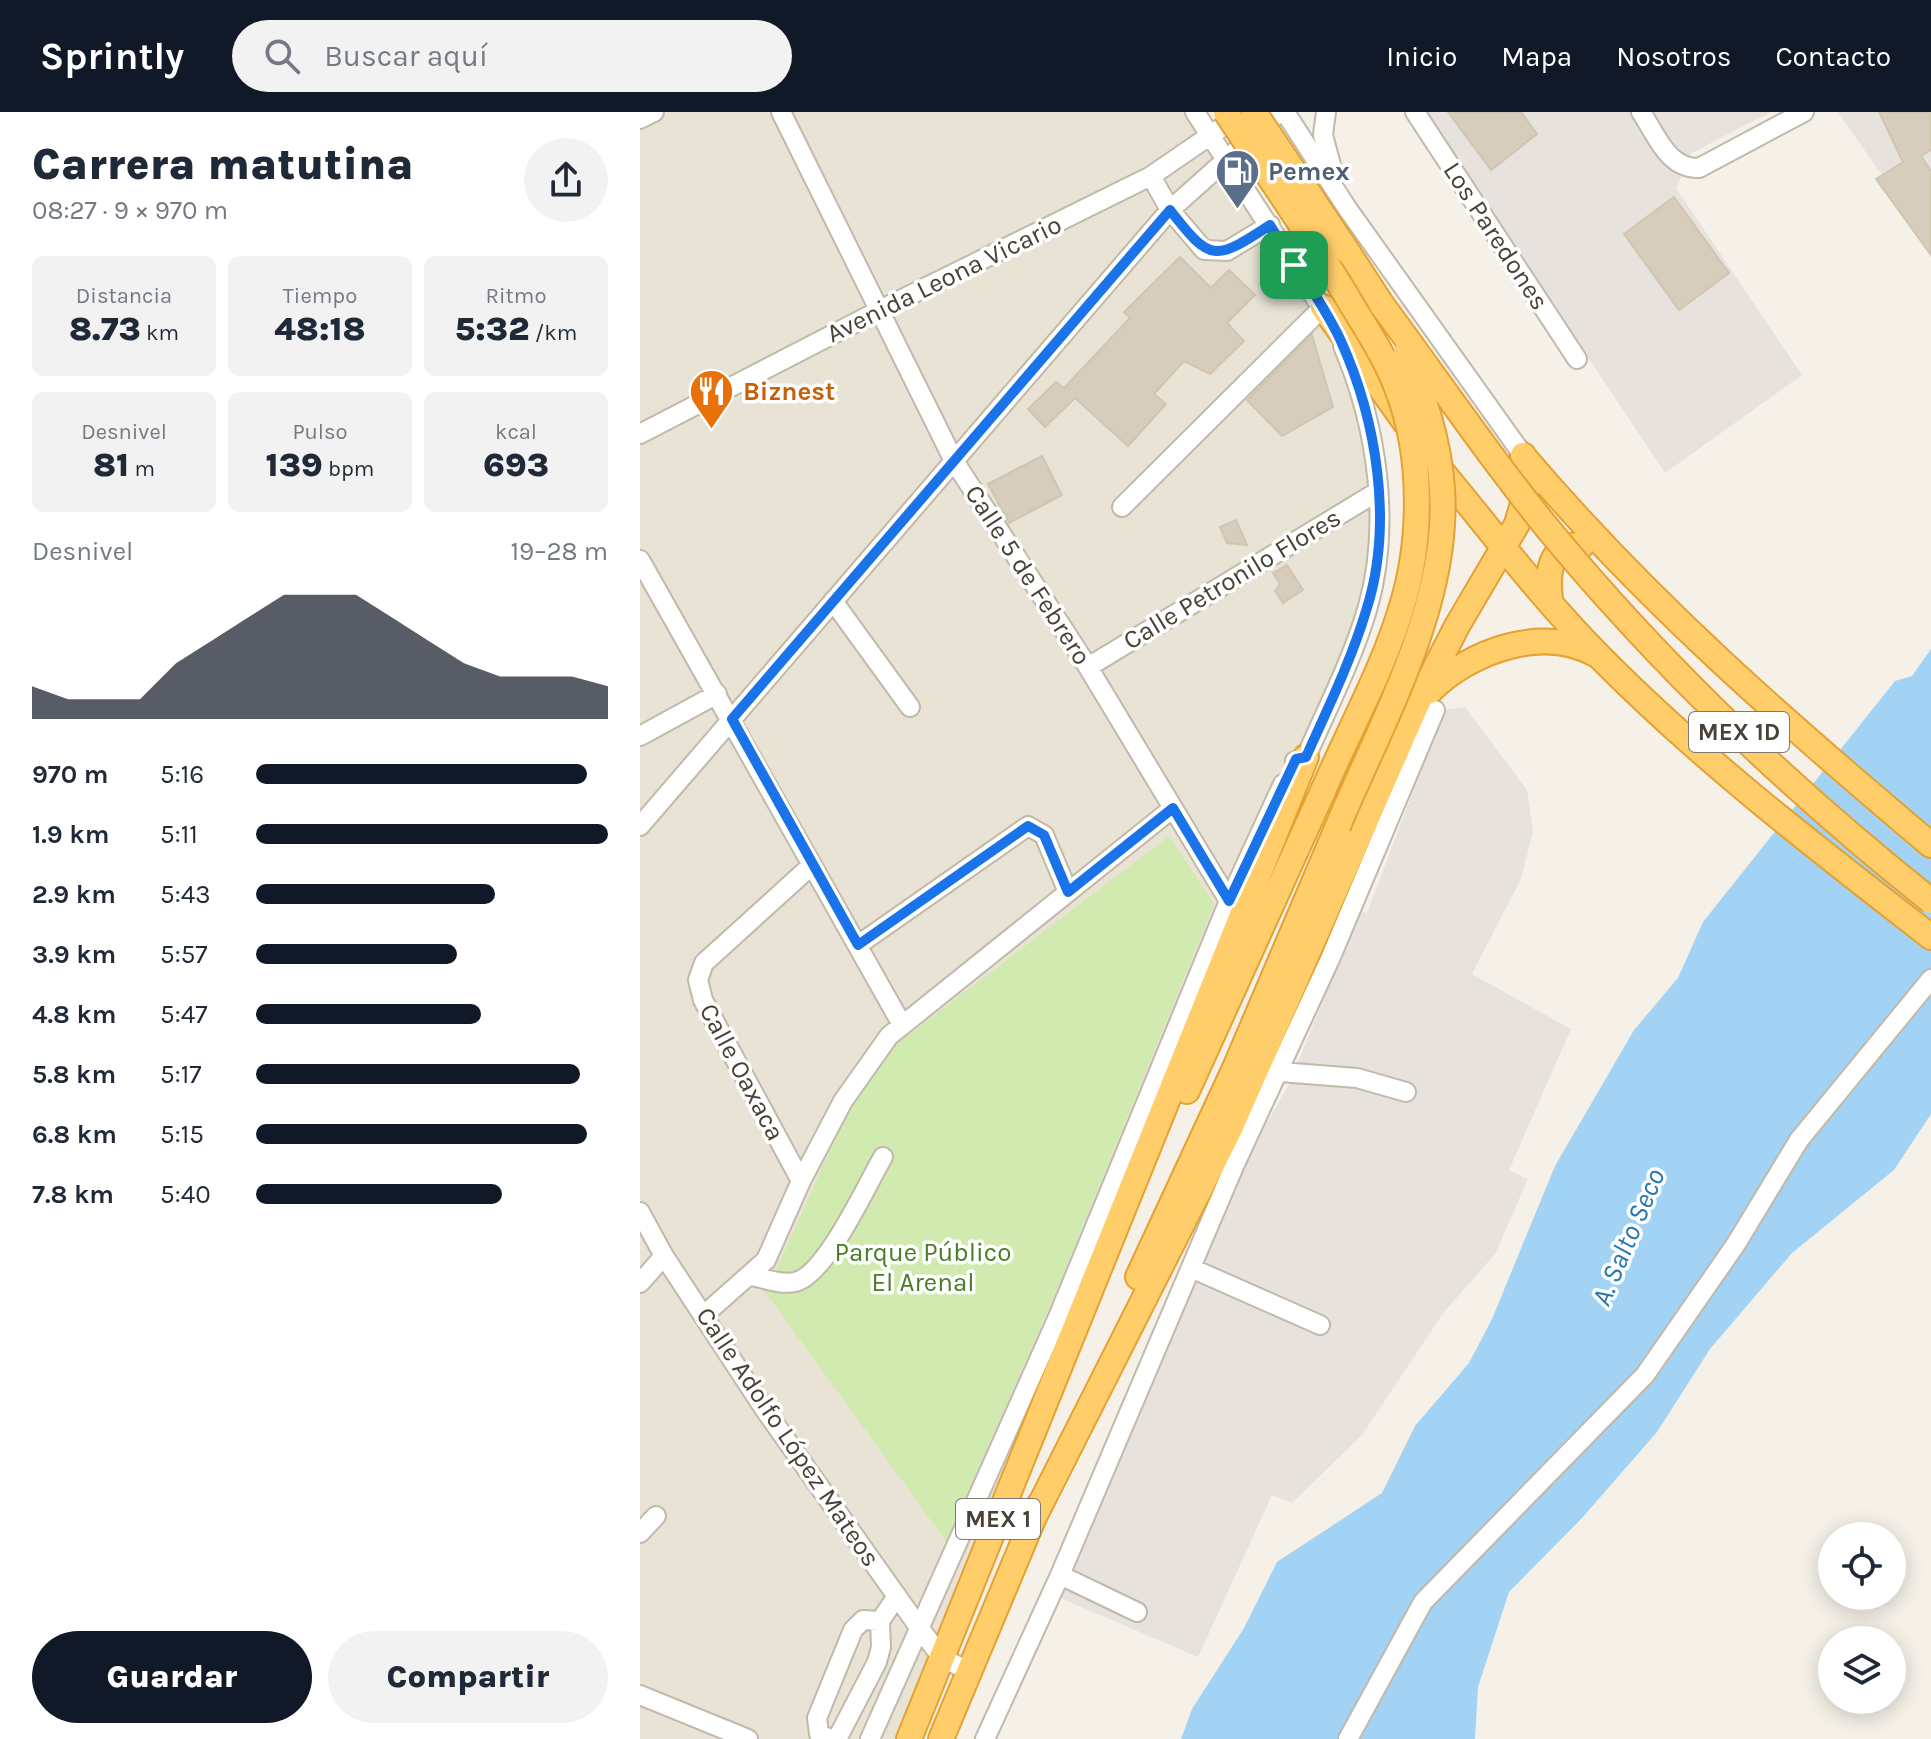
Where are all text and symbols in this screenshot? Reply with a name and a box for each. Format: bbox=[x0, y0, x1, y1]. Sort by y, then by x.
search box bbox=[232, 20, 792, 92]
text: Sprintly bbox=[40, 34, 184, 79]
icon: search bbox=[260, 34, 304, 78]
text: Buscar aquí bbox=[324, 38, 488, 74]
text: Inicio bbox=[1386, 40, 1457, 73]
text: Mapa bbox=[1501, 40, 1572, 73]
text: Nosotros bbox=[1616, 40, 1731, 73]
text: Contacto bbox=[1775, 40, 1891, 73]
button: share bbox=[524, 138, 608, 222]
text: Carrera matutina bbox=[32, 139, 414, 190]
fuel station icon: Pemex bbox=[1213, 147, 1261, 210]
place label: Pemex bbox=[1268, 156, 1350, 187]
street label: Los Paredones bbox=[1437, 156, 1555, 316]
text: 08:27 · 9 × 970 m bbox=[32, 195, 228, 226]
street label: Avenida Leona Vicario bbox=[821, 209, 1067, 349]
pin bbox=[1260, 231, 1328, 299]
icon: arrive bbox=[1272, 243, 1316, 287]
text: Distancia bbox=[76, 283, 172, 309]
text: Tiempo bbox=[283, 283, 357, 309]
text: Ritmo bbox=[486, 283, 546, 309]
text: 8.73 bbox=[69, 309, 141, 349]
text: 48:18 bbox=[274, 309, 366, 349]
text: 5:32 bbox=[455, 309, 530, 349]
text: km bbox=[141, 320, 179, 346]
text: /km bbox=[530, 320, 577, 346]
restaurant icon: Biznest bbox=[688, 367, 736, 430]
place label: Biznest bbox=[743, 376, 835, 407]
text: Desnivel bbox=[81, 419, 167, 445]
text: Pulso bbox=[292, 419, 348, 445]
text: kcal bbox=[495, 419, 537, 445]
text: 81 bbox=[93, 445, 129, 485]
text: 139 bbox=[266, 445, 323, 485]
text: 693 bbox=[483, 445, 549, 485]
text: m bbox=[129, 456, 155, 482]
text: bpm bbox=[323, 456, 374, 482]
street label: Calle 5 de Febrero bbox=[958, 479, 1098, 671]
street label: Calle Petronilo Flores bbox=[1118, 502, 1346, 656]
text: Desnivel bbox=[32, 536, 133, 567]
text: 19–28 m bbox=[510, 536, 608, 567]
road number: MEX 1D bbox=[1689, 712, 1789, 752]
text: 970 m bbox=[32, 759, 109, 790]
text: 5:16 bbox=[160, 759, 204, 790]
text: 1.9 km bbox=[32, 819, 109, 850]
text: 5:11 bbox=[160, 819, 198, 850]
text: 2.9 km bbox=[32, 879, 116, 910]
text: 5:43 bbox=[160, 879, 211, 910]
text: 3.9 km bbox=[32, 939, 116, 970]
text: 5:57 bbox=[160, 939, 208, 970]
street label: Calle Oaxaca bbox=[693, 998, 791, 1146]
text: 4.8 km bbox=[32, 999, 117, 1030]
text: 5:47 bbox=[160, 999, 207, 1030]
text: 5.8 km bbox=[32, 1059, 116, 1090]
text: 5:17 bbox=[160, 1059, 201, 1090]
text: 6.8 km bbox=[32, 1119, 117, 1150]
text: 5:15 bbox=[160, 1119, 204, 1150]
water label: A. Salto Seco bbox=[1584, 1163, 1672, 1310]
text: 7.8 km bbox=[32, 1179, 114, 1210]
text: 5:40 bbox=[160, 1179, 211, 1210]
park label: Parque Público El Arenal bbox=[835, 1237, 1011, 1298]
street label: Calle Adolfo López Mateos bbox=[690, 1301, 886, 1573]
road number: MEX 1 bbox=[956, 1499, 1040, 1539]
map controls bbox=[1818, 1522, 1906, 1714]
button: locate bbox=[1818, 1522, 1906, 1610]
button: layers bbox=[1818, 1626, 1906, 1714]
button: Guardar bbox=[32, 1631, 312, 1723]
button: Compartir bbox=[328, 1631, 608, 1723]

